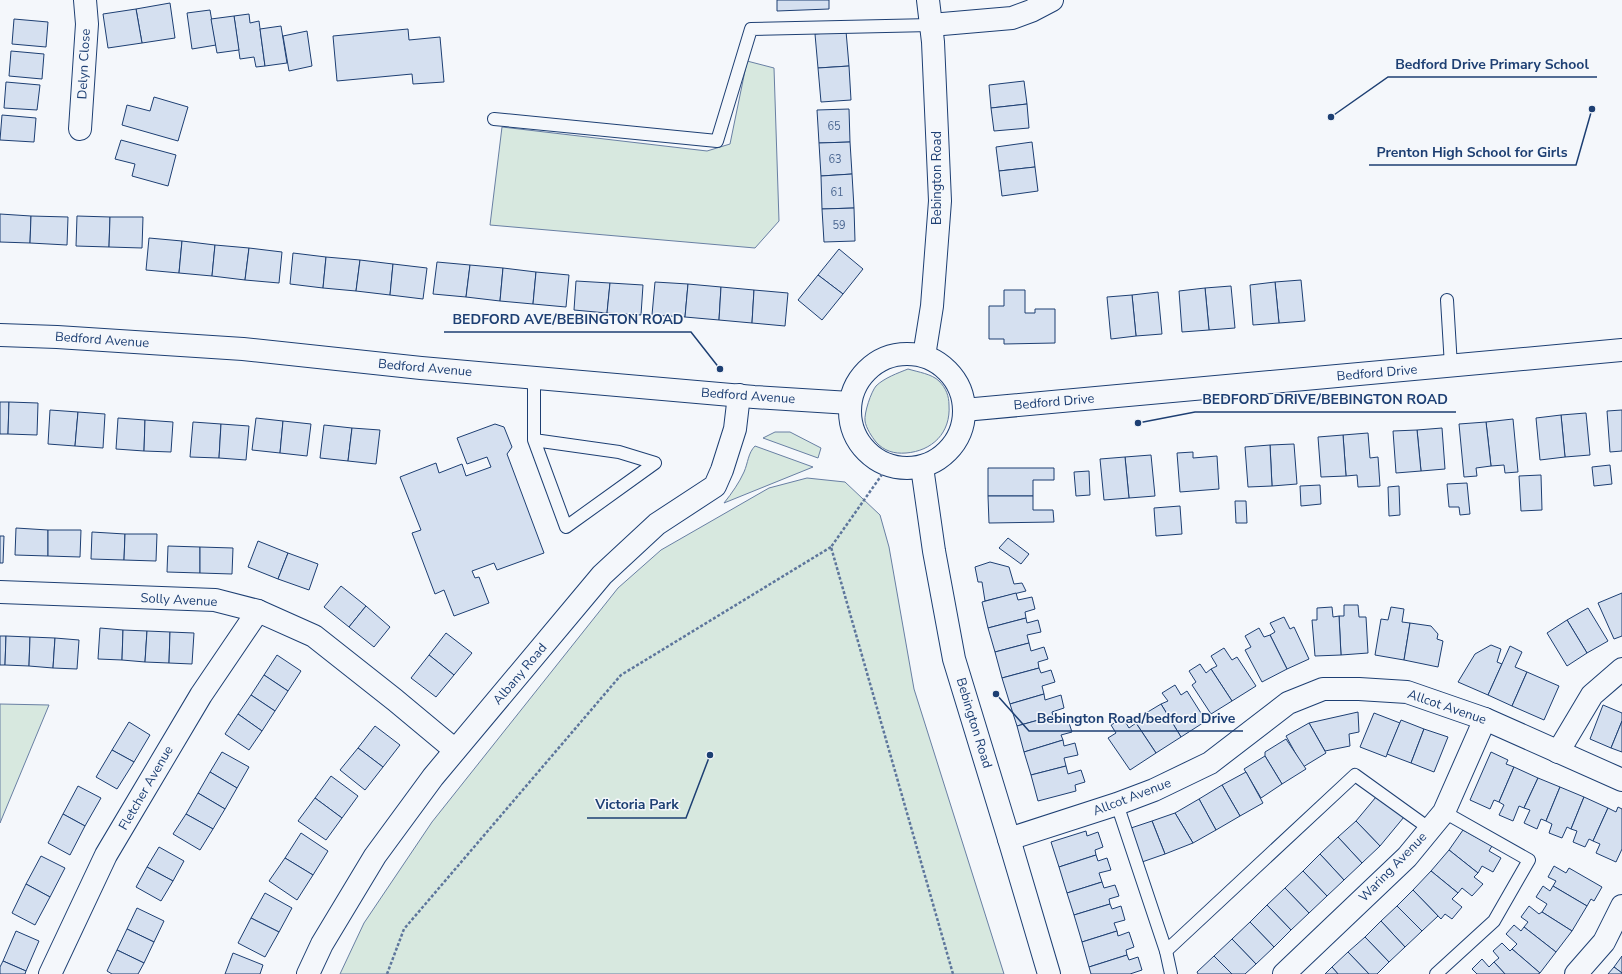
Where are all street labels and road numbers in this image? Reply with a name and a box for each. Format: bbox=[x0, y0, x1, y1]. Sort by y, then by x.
street label: Delyn Close bbox=[73, 28, 95, 100]
street label: Bebington Road bbox=[928, 131, 946, 225]
street label: Bedford Avenue bbox=[54, 328, 150, 352]
street label: Bedford Avenue bbox=[377, 355, 473, 381]
street label: Bedford Drive bbox=[1336, 360, 1418, 385]
street label: Bedford Avenue bbox=[700, 384, 796, 408]
street label: Bedford Drive bbox=[1013, 389, 1095, 414]
street label: Solly Avenue bbox=[140, 589, 218, 611]
street label: Albany Road bbox=[489, 639, 551, 709]
street label: Bebington Road bbox=[952, 675, 996, 771]
street label: Allcot Avenue bbox=[1405, 685, 1489, 729]
street label: Fletcher Avenue bbox=[114, 742, 178, 834]
street label: Allcot Avenue bbox=[1090, 774, 1174, 820]
street label: Waring Avenue bbox=[1355, 828, 1431, 906]

